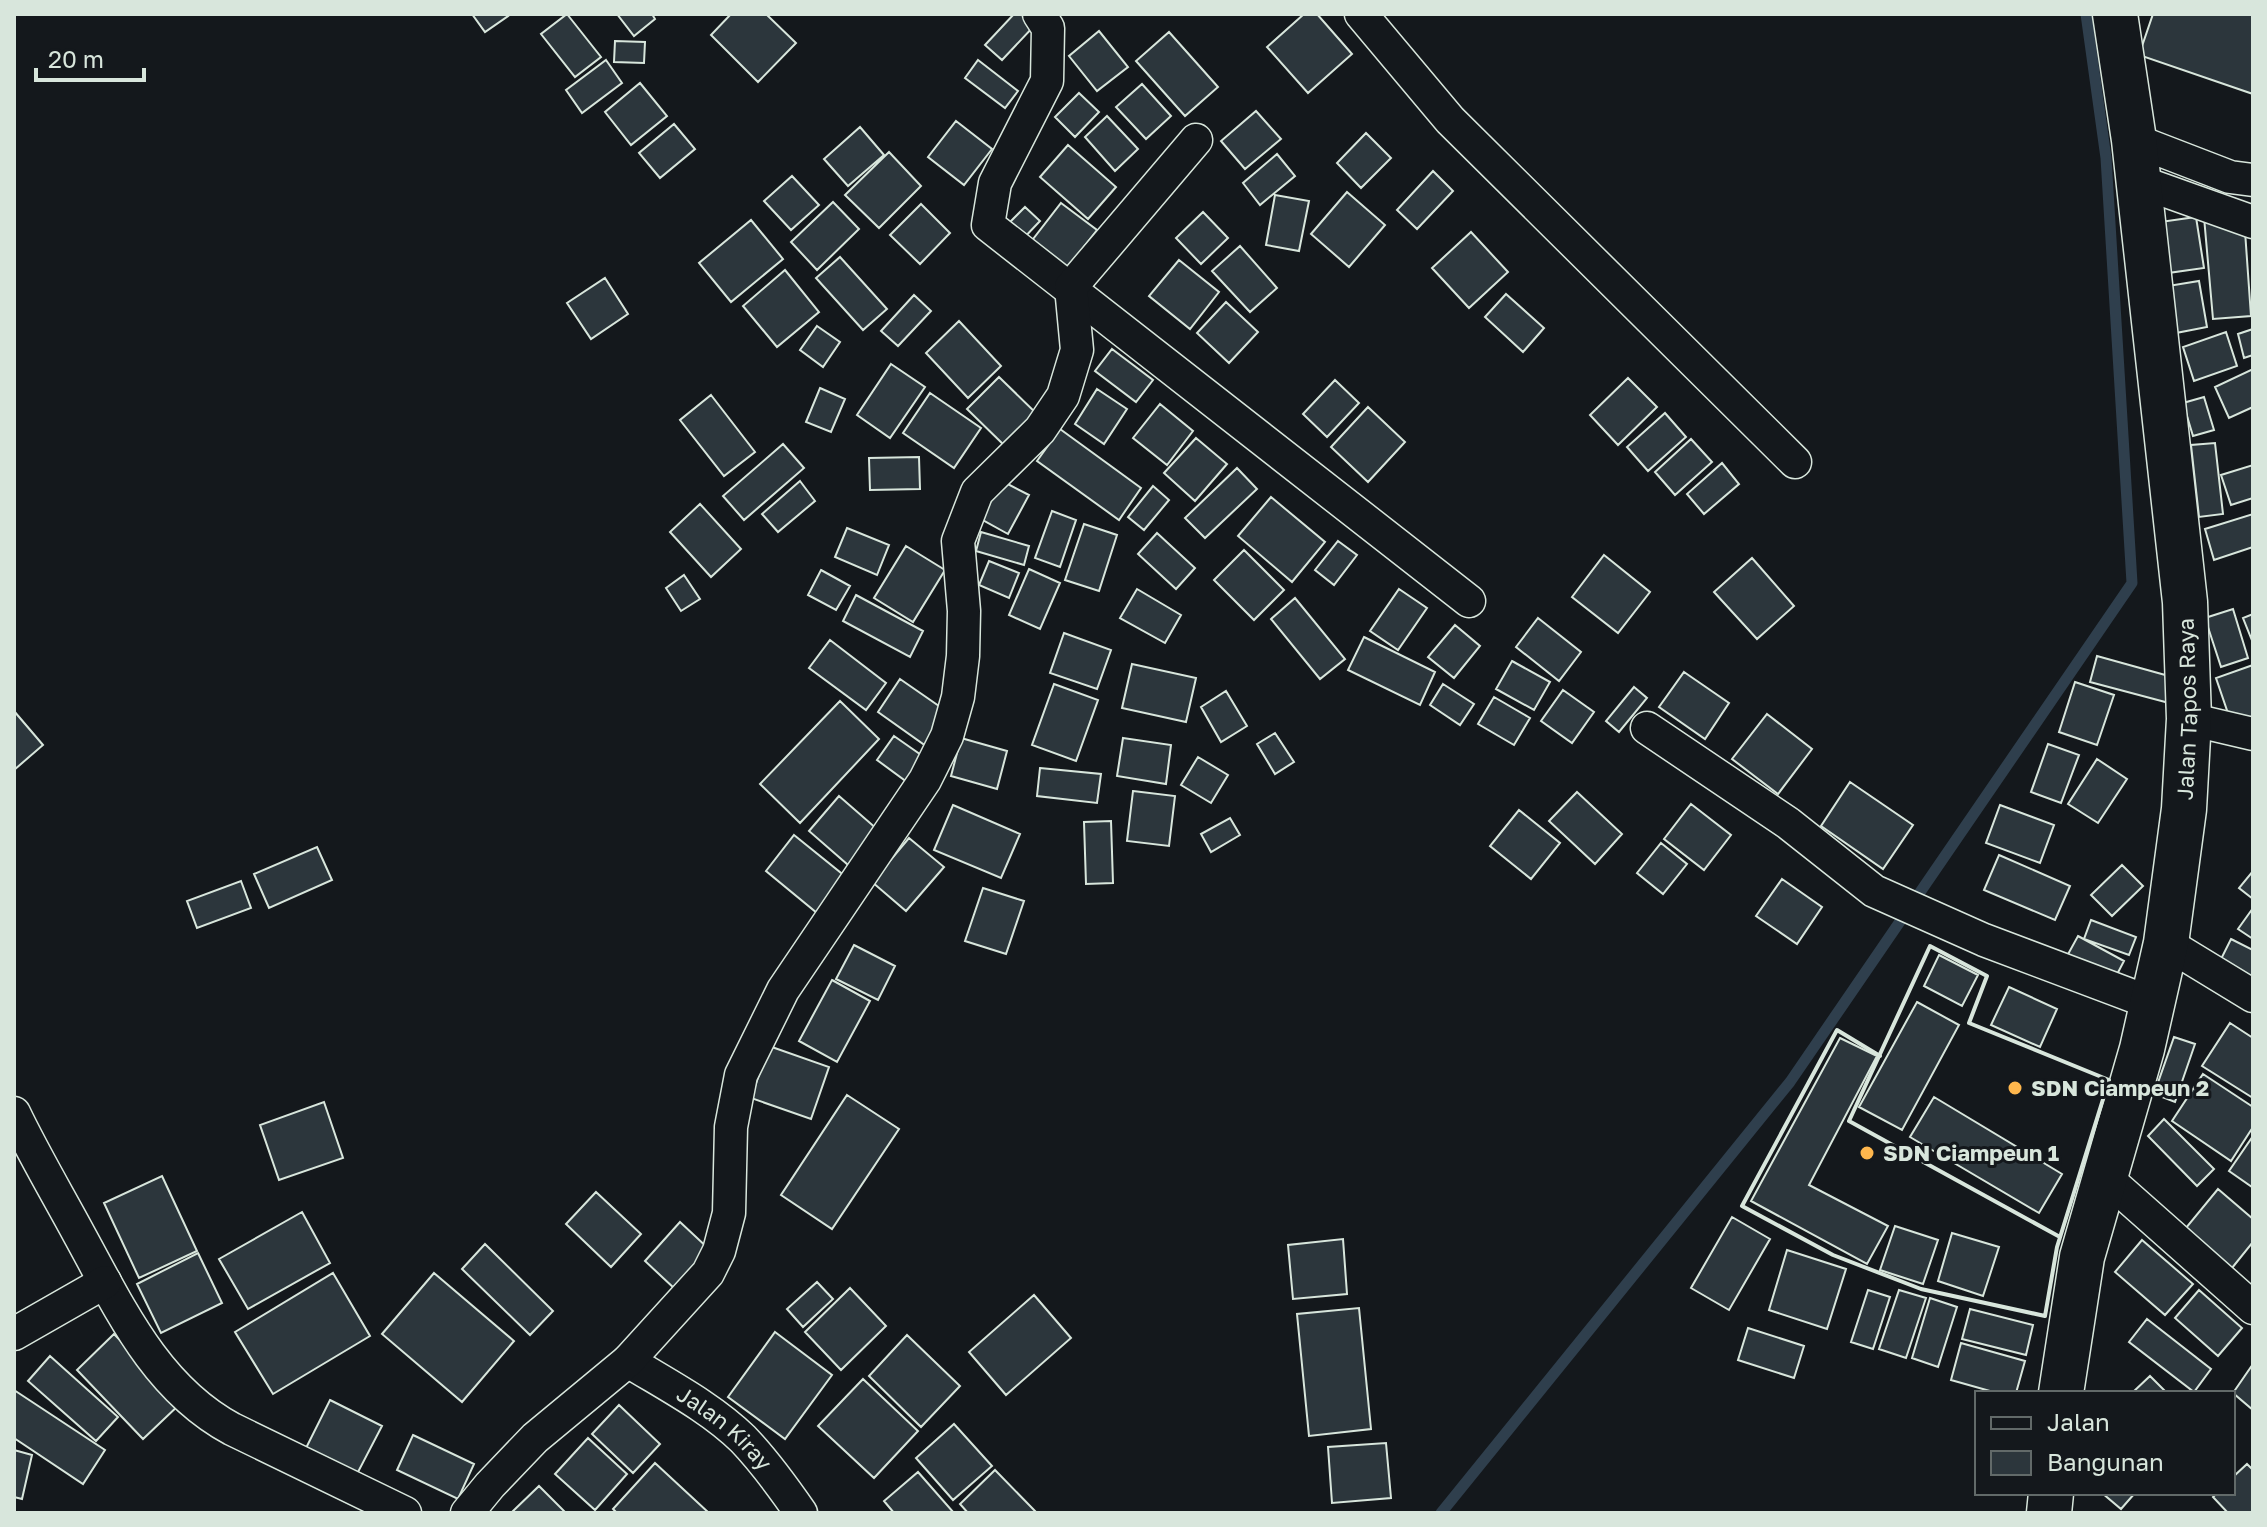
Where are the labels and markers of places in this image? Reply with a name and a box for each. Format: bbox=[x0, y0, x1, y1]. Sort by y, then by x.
place label: SDN Ciampeun 2 bbox=[2031, 1074, 2209, 1101]
marker: SDN Ciampeun 2 bbox=[2006, 1079, 2024, 1097]
place label: SDN Ciampeun 1 bbox=[1883, 1139, 2059, 1166]
marker: SDN Ciampeun 1 bbox=[1858, 1144, 1876, 1162]

